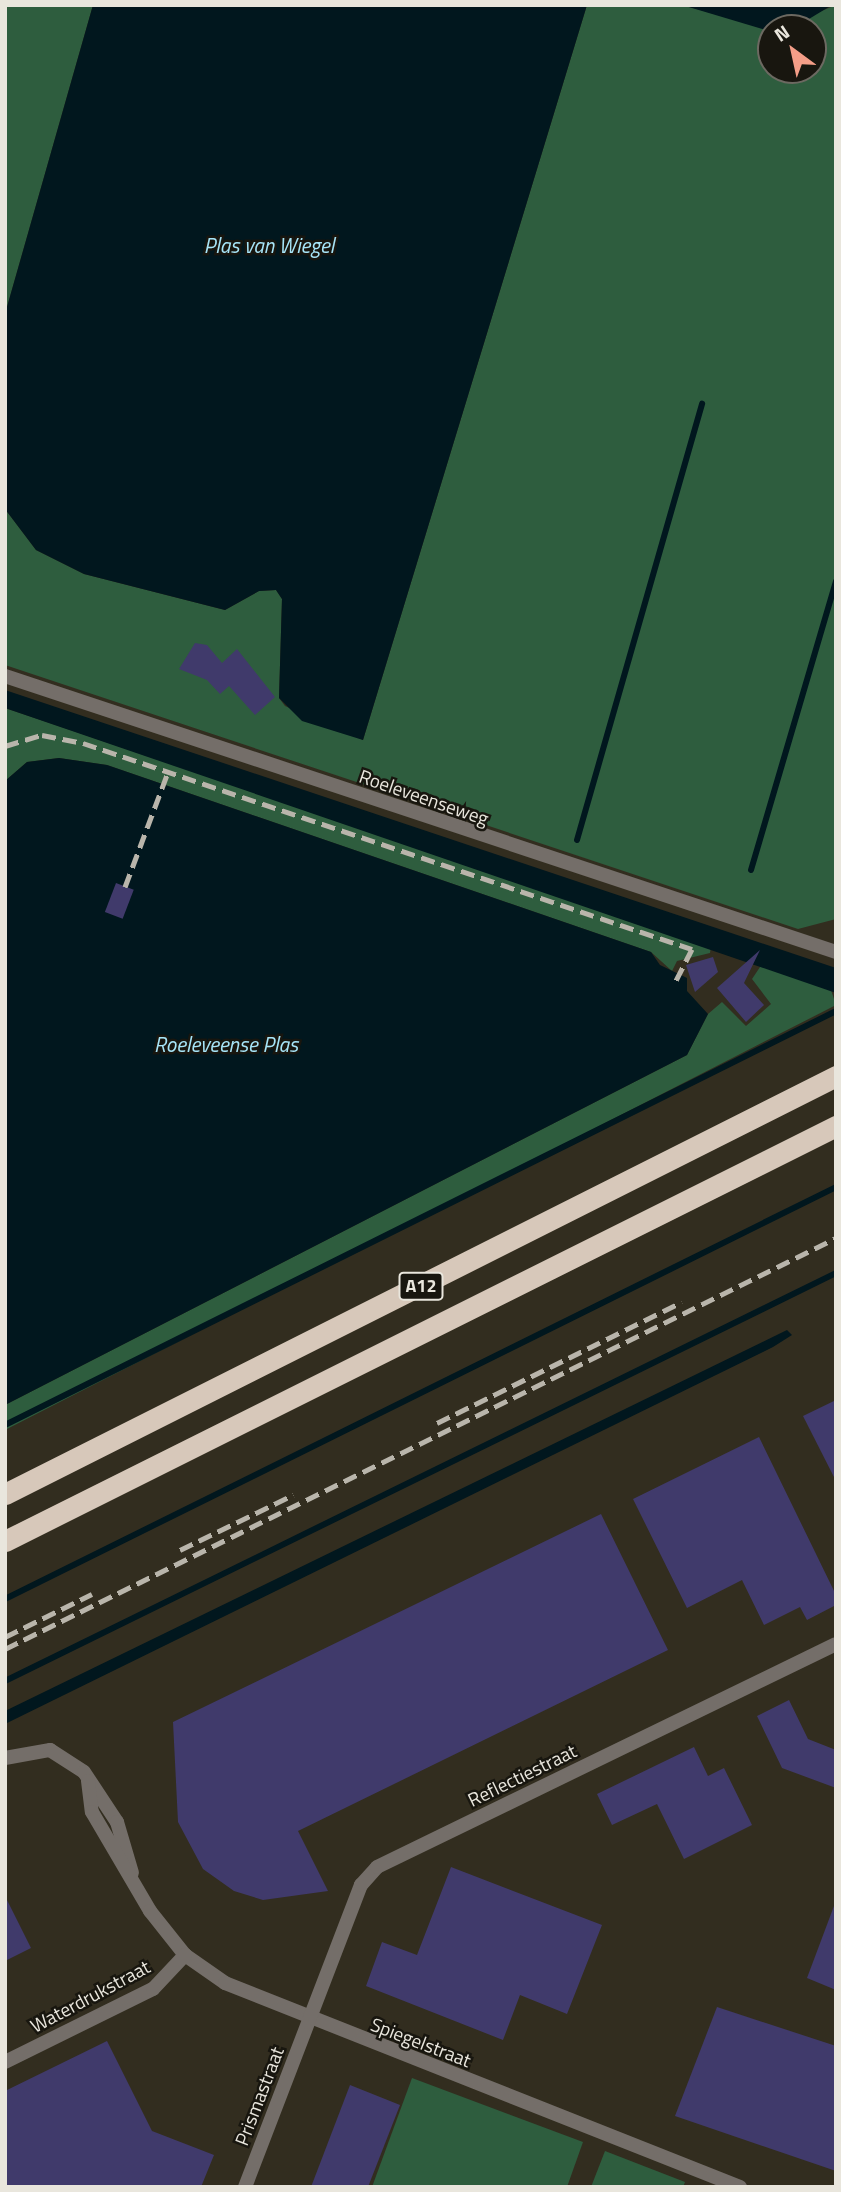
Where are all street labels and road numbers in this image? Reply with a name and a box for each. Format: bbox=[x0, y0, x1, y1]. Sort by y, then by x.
street label: Roeleveenseweg bbox=[356, 764, 492, 830]
road number: A12 bbox=[398, 1272, 444, 1301]
street label: Reflectiestraat bbox=[464, 1739, 580, 1811]
street label: Waterdrukstraat bbox=[26, 1955, 154, 2037]
street label: Spiegelstraat bbox=[368, 2012, 474, 2072]
street label: Prismastraat bbox=[230, 2043, 288, 2149]

